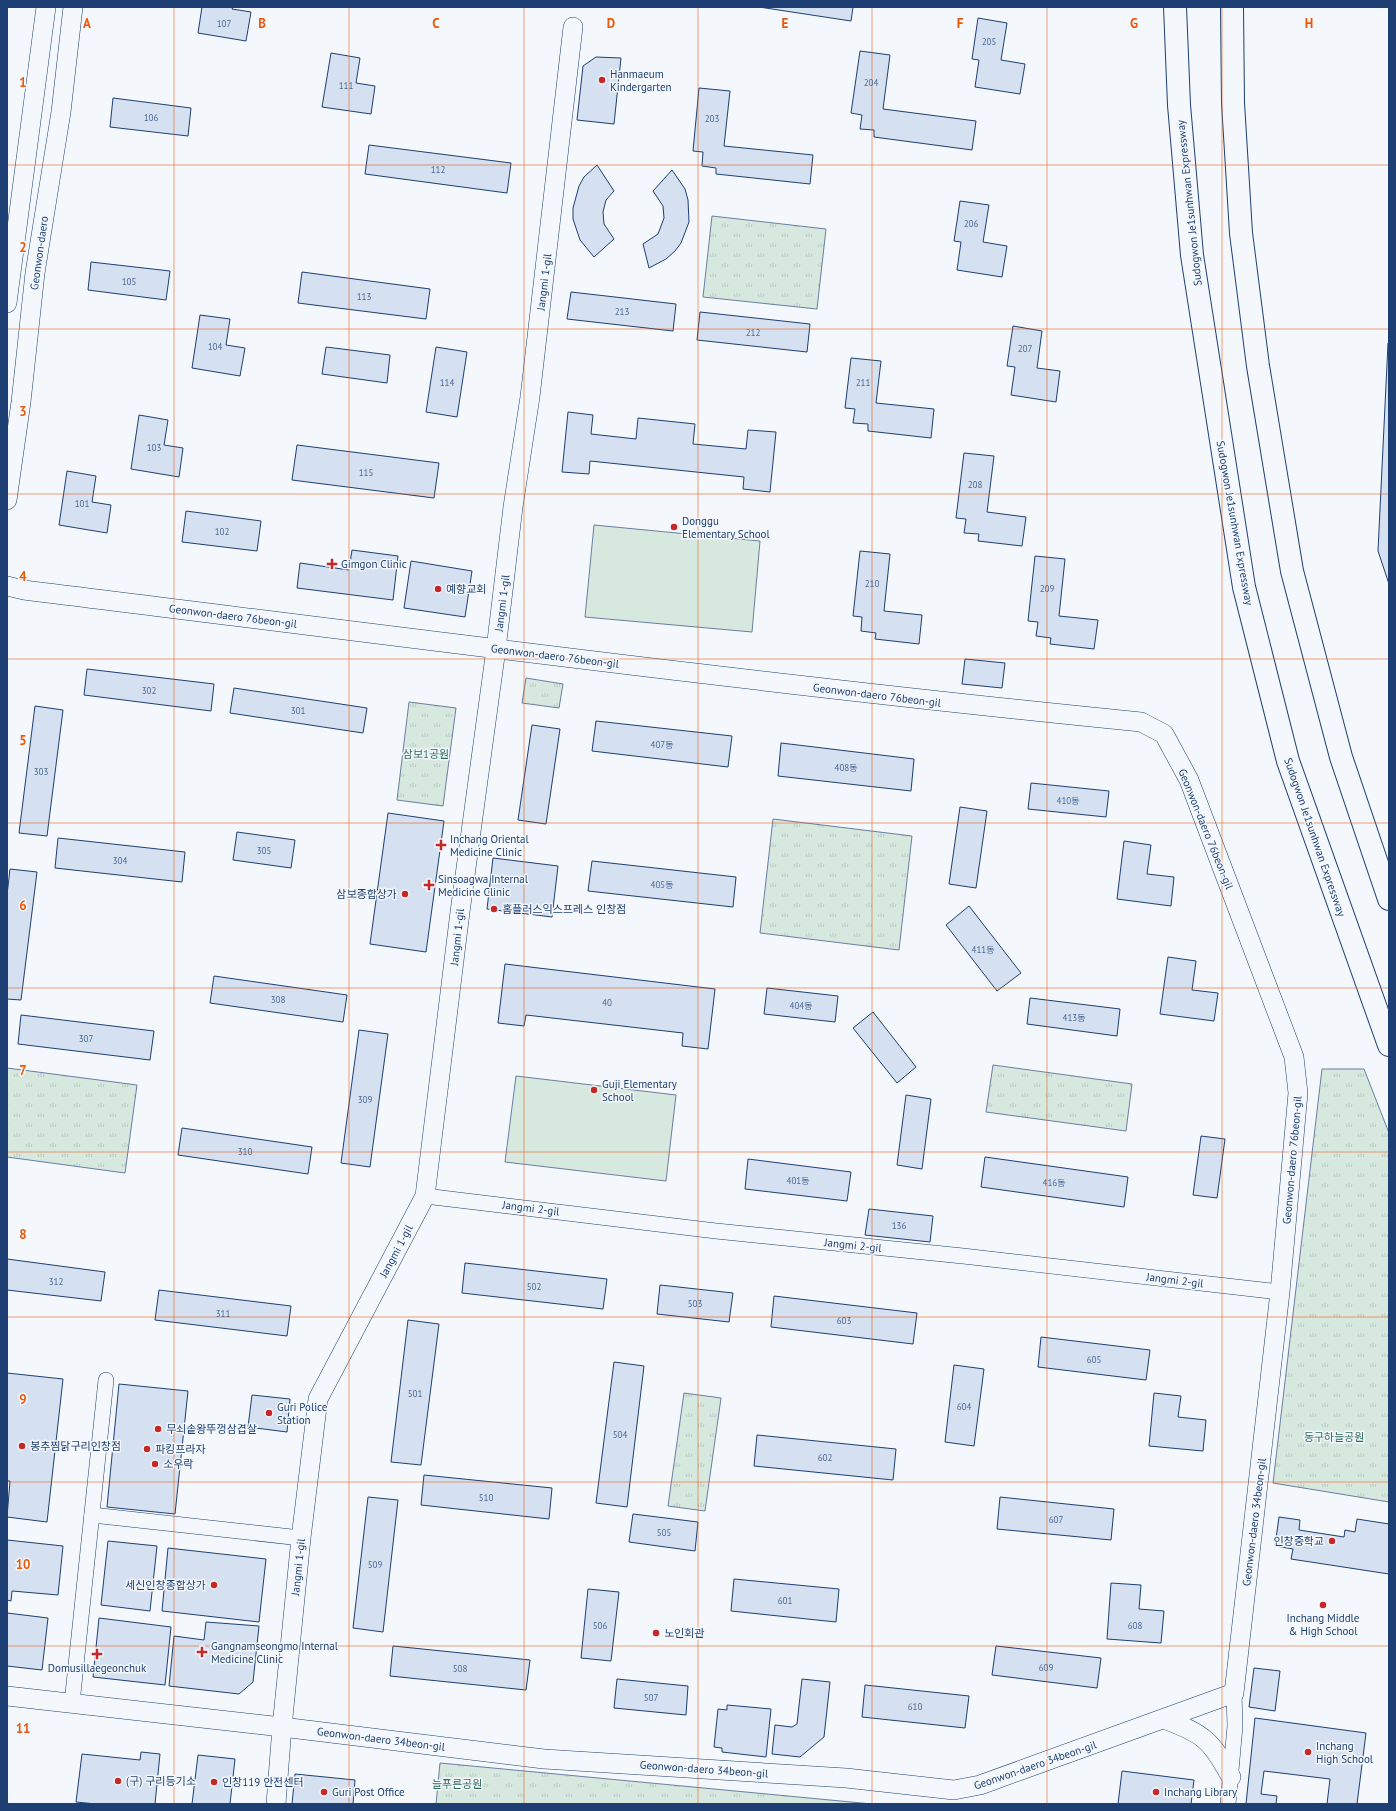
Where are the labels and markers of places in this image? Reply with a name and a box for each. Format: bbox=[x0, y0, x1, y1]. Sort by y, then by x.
place label: Hanmaeum Kindergarten bbox=[610, 67, 672, 94]
marker: Hanmaeum Kindergarten bbox=[597, 75, 607, 85]
place label: Donggu Elementary School bbox=[682, 514, 770, 541]
marker: Donggu Elementary School bbox=[669, 522, 679, 532]
place label: Gimgon Clinic bbox=[341, 557, 407, 571]
marker: Gimgon Clinic bbox=[326, 558, 338, 570]
place label: 예향교회 bbox=[446, 582, 486, 596]
marker: 예향교회 bbox=[433, 584, 443, 594]
place label: Inchang Oriental Medicine Clinic bbox=[450, 832, 530, 859]
marker: Inchang Oriental Medicine Clinic bbox=[435, 839, 447, 851]
place label: Sinsoagwa Internal Medicine Clinic bbox=[438, 872, 529, 899]
marker: Sinsoagwa Internal Medicine Clinic bbox=[423, 879, 435, 891]
place label: 삼보종합상가 bbox=[336, 887, 397, 901]
marker: 삼보종합상가 bbox=[400, 889, 410, 899]
place label: 홈플러스익스프레스 인창점 bbox=[502, 902, 626, 916]
marker: 홈플러스익스프레스 인창점 bbox=[489, 904, 499, 914]
place label: Guji Elementary School bbox=[602, 1077, 678, 1104]
marker: Guji Elementary School bbox=[589, 1085, 599, 1095]
place label: Guri Police Station bbox=[277, 1400, 328, 1427]
marker: Guri Police Station bbox=[264, 1408, 274, 1418]
place label: 무쇠솥왕뚜껑삼겹살 bbox=[166, 1422, 257, 1436]
marker: 무쇠솥왕뚜껑삼겹살 bbox=[153, 1424, 163, 1434]
place label: 봉추찜닭구리인창점 bbox=[30, 1439, 121, 1453]
marker: 봉추찜닭구리인창점 bbox=[17, 1441, 27, 1451]
place label: 파킹프라자 bbox=[155, 1442, 206, 1456]
marker: 파킹프라자 bbox=[142, 1444, 152, 1454]
place label: 소우락 bbox=[163, 1457, 193, 1471]
marker: 소우락 bbox=[150, 1459, 160, 1469]
place label: 인창중학교 bbox=[1273, 1534, 1324, 1548]
marker: 인창중학교 bbox=[1327, 1536, 1337, 1546]
place label: 세신인창종합상가 bbox=[125, 1578, 206, 1592]
marker: 세신인창종합상가 bbox=[209, 1580, 219, 1590]
marker: Inchang Middle & High School bbox=[1318, 1600, 1328, 1610]
place label: Inchang Middle & High School bbox=[1287, 1611, 1360, 1638]
place label: 노인회관 bbox=[664, 1626, 704, 1640]
marker: 노인회관 bbox=[651, 1628, 661, 1638]
place label: Gangnamseongmo Internal Medicine Clinic bbox=[211, 1639, 339, 1666]
marker: Gangnamseongmo Internal Medicine Clinic bbox=[196, 1646, 208, 1658]
marker: Domusillaegeonchuk bbox=[91, 1648, 103, 1660]
place label: Domusillaegeonchuk bbox=[48, 1661, 147, 1675]
place label: Inchang High School bbox=[1316, 1739, 1374, 1766]
marker: Inchang High School bbox=[1303, 1747, 1313, 1757]
place label: (구) 구리등기소 bbox=[126, 1774, 196, 1788]
place label: 인창119 안전센터 bbox=[222, 1775, 304, 1789]
marker: (구) 구리등기소 bbox=[113, 1776, 123, 1786]
marker: 인창119 안전센터 bbox=[209, 1777, 219, 1787]
place label: Guri Post Office bbox=[332, 1785, 405, 1799]
place label: Inchang Library bbox=[1164, 1785, 1238, 1799]
marker: Guri Post Office bbox=[319, 1787, 329, 1797]
marker: Inchang Library bbox=[1151, 1787, 1161, 1797]

